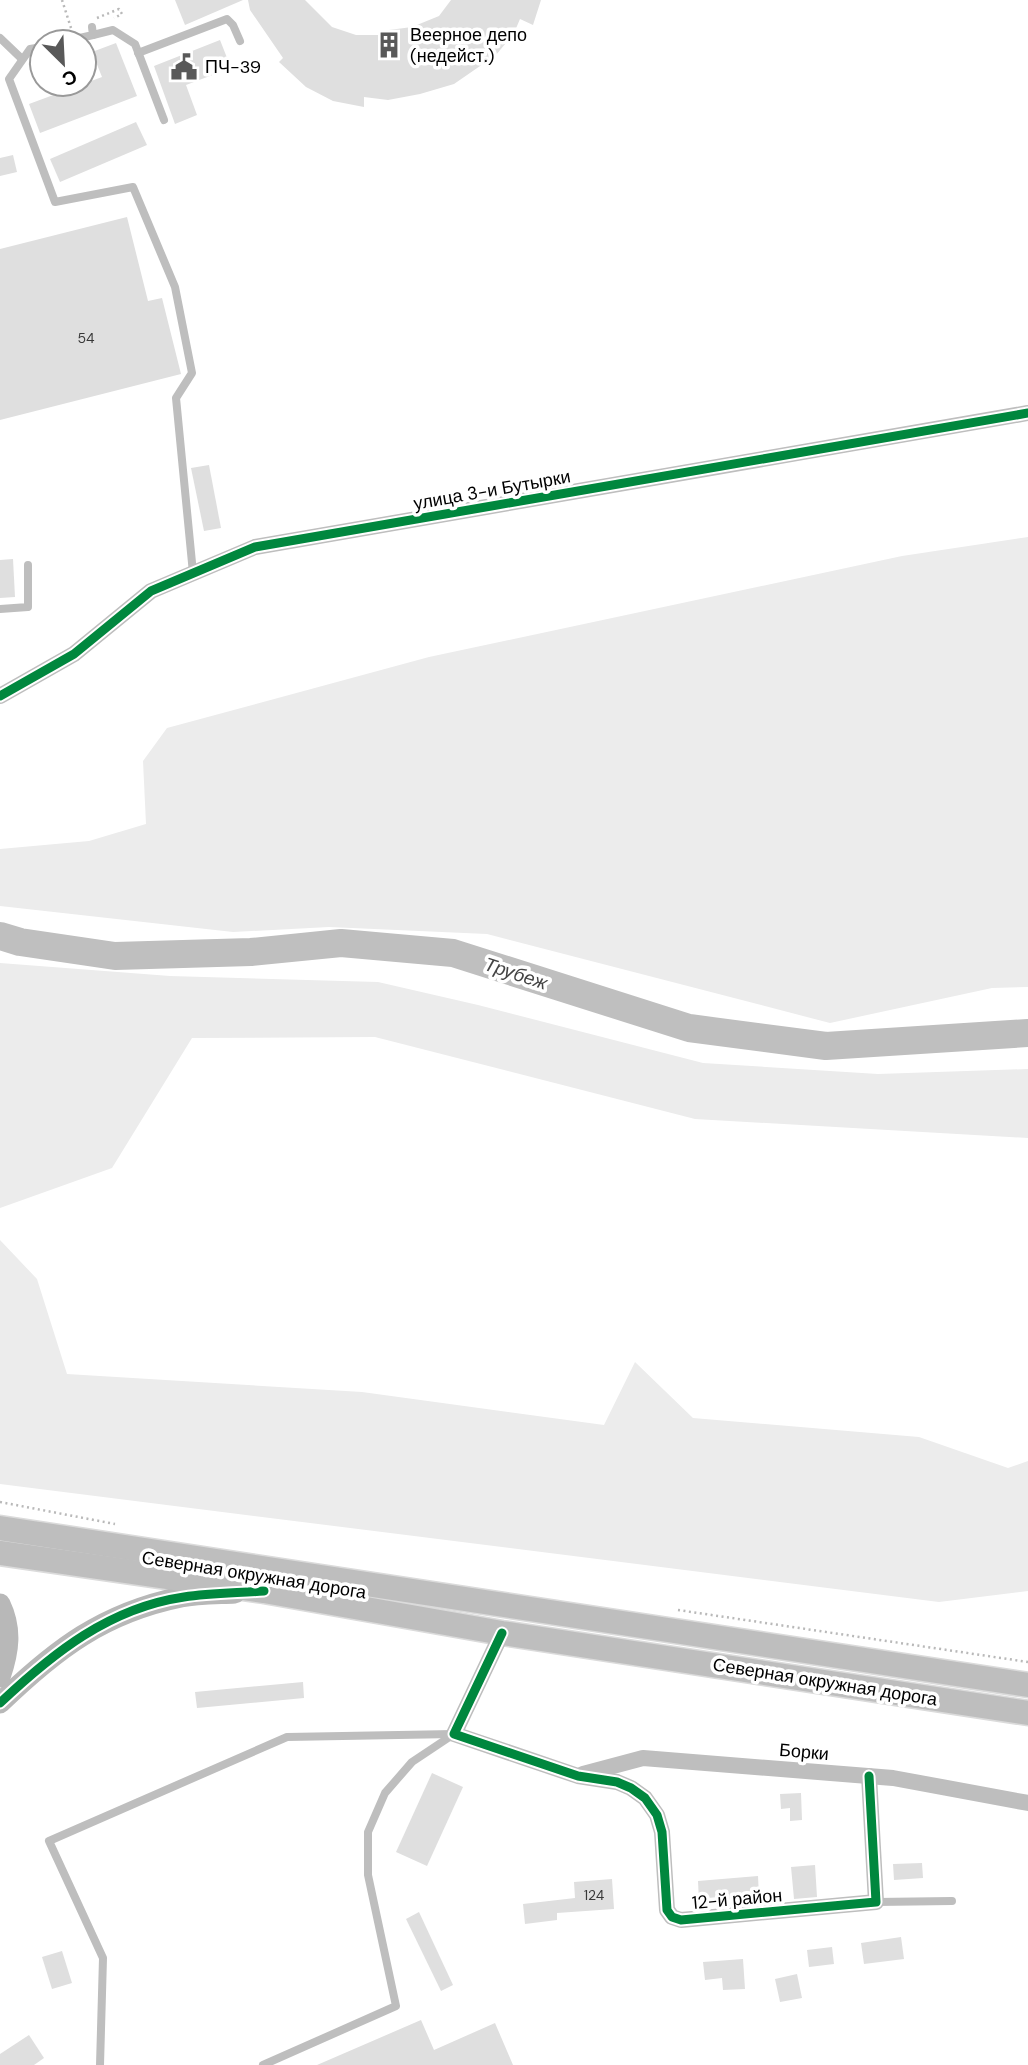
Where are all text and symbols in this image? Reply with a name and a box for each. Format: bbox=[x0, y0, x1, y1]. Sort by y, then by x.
place label: Веерное депо (недейст.) bbox=[410, 23, 527, 68]
north arrow bbox=[28, 28, 98, 98]
building icon: Веерное депо (недейст.) bbox=[374, 30, 404, 60]
public building icon: ПЧ-39 bbox=[169, 52, 199, 82]
place label: ПЧ-39 bbox=[205, 55, 261, 79]
text: С bbox=[58, 64, 81, 92]
house number: 54 bbox=[77, 329, 95, 347]
street label: улица 3-и Бутырки bbox=[412, 464, 572, 516]
water label: Трубеж bbox=[481, 952, 551, 996]
street label: Северная окружная дорога bbox=[140, 1545, 369, 1605]
street label: Северная окружная дорога bbox=[711, 1652, 940, 1712]
street label: Борки bbox=[778, 1738, 830, 1766]
street label: 12-й район bbox=[691, 1883, 783, 1915]
house number: 124 bbox=[584, 1886, 605, 1904]

